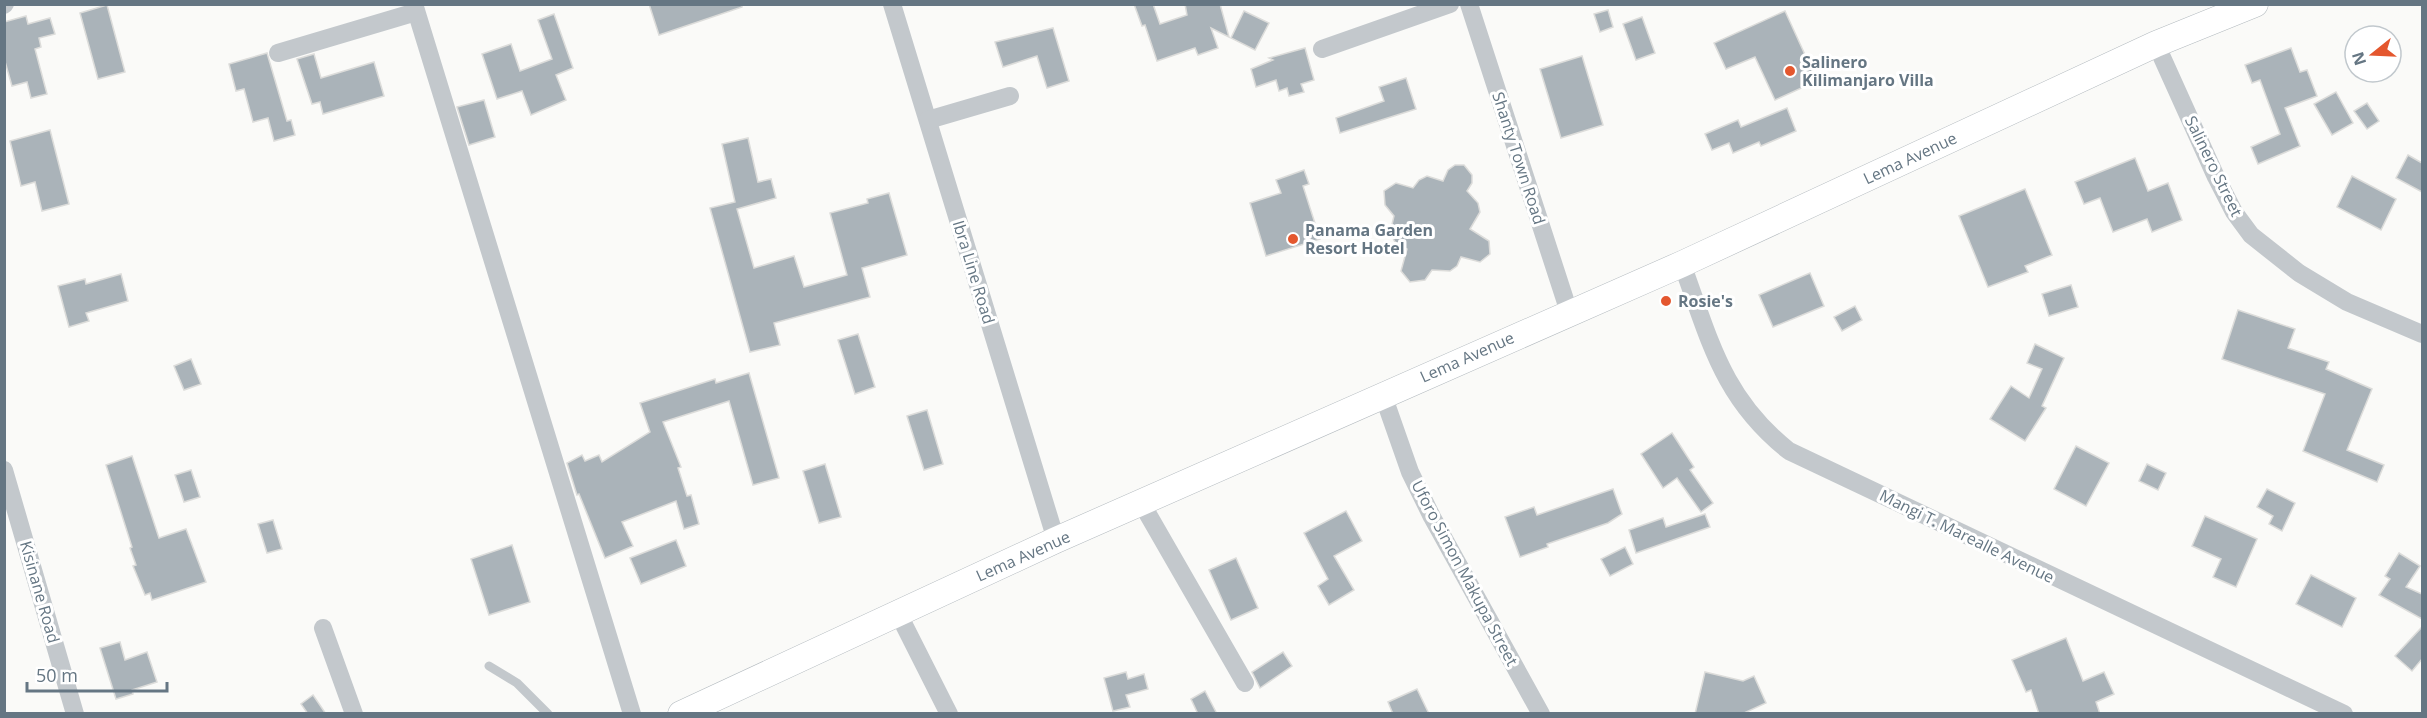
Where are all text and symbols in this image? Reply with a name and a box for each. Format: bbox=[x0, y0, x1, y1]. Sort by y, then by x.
north arrow bbox=[2343, 24, 2403, 84]
text: N bbox=[2346, 49, 2371, 68]
place label: Salinero Kilimanjaro Villa bbox=[1802, 51, 1934, 91]
marker: Salinero Kilimanjaro Villa bbox=[1783, 64, 1797, 78]
street label: Shanty Town Road bbox=[1487, 89, 1551, 227]
street label: Salinero Street bbox=[2180, 112, 2248, 220]
street label: Lema Avenue bbox=[1860, 127, 1960, 189]
street label: Ibra Line Road bbox=[948, 217, 1000, 327]
place label: Panama Garden Resort Hotel bbox=[1305, 219, 1433, 259]
marker: Panama Garden Resort Hotel bbox=[1286, 232, 1300, 246]
place label: Rosie's bbox=[1678, 290, 1733, 312]
marker: Rosie's bbox=[1659, 294, 1673, 308]
street label: Lema Avenue bbox=[1416, 326, 1518, 388]
street label: Uforo Simon Makupa Street bbox=[1407, 476, 1523, 670]
street label: Mangi T. Marealle Avenue bbox=[1876, 484, 2058, 588]
street label: Lema Avenue bbox=[972, 525, 1074, 587]
street label: Kisinane Road bbox=[15, 538, 65, 646]
scale bar bbox=[27, 655, 166, 693]
text: 50 m bbox=[36, 663, 78, 687]

